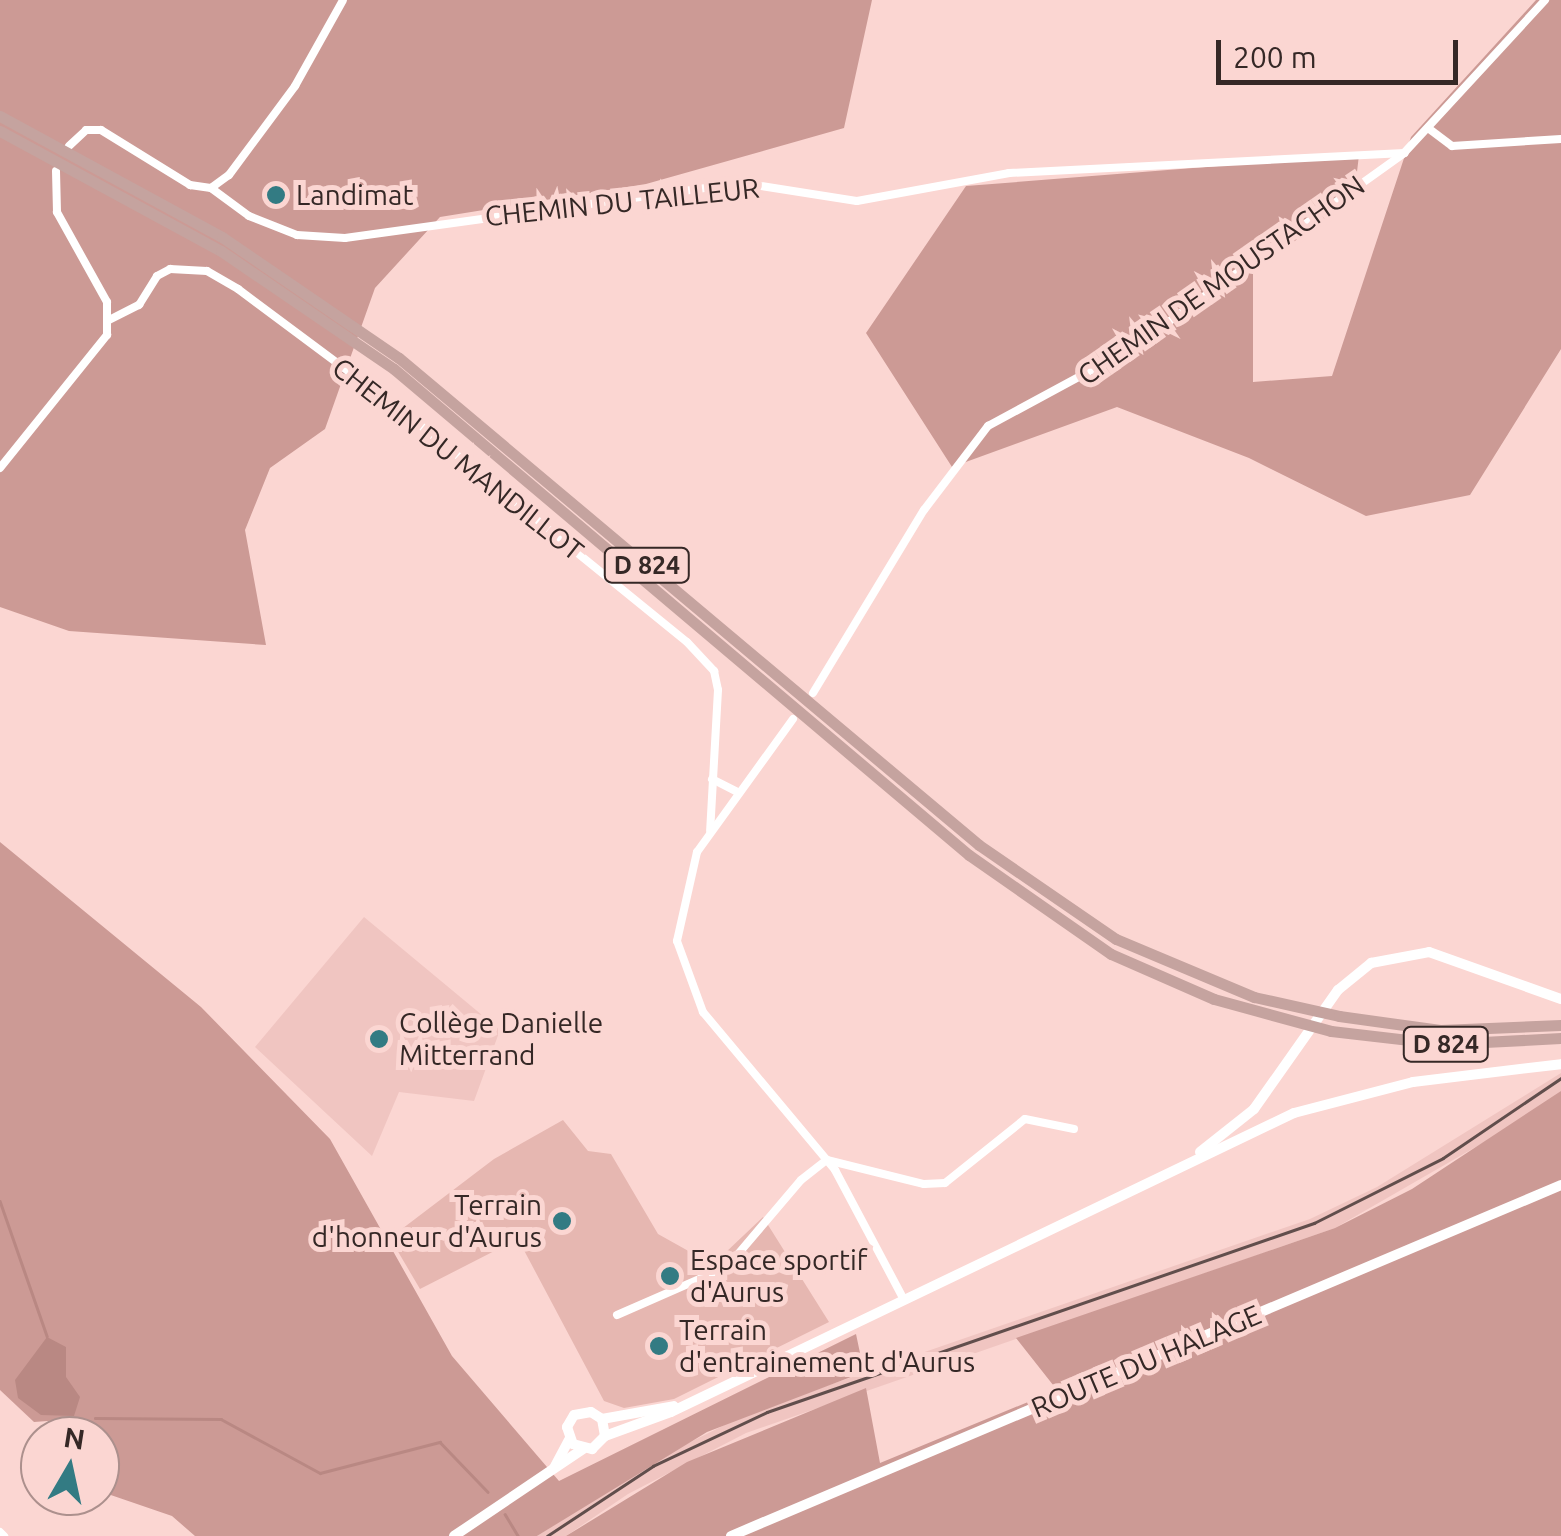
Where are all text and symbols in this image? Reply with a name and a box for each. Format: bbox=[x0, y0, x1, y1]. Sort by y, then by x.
scale bar bbox=[1221, 20, 1464, 82]
text: 200 m bbox=[1233, 40, 1317, 74]
street label: CHEMIN DE MOUSTACHON bbox=[1071, 168, 1371, 392]
street label: CHEMIN DU TAILLEUR bbox=[483, 171, 761, 233]
place label: Landimat bbox=[296, 178, 413, 212]
marker: Landimat bbox=[265, 184, 287, 206]
street label: CHEMIN DU MANDILLOT bbox=[326, 350, 590, 568]
road number: D 824 bbox=[602, 545, 692, 585]
place label: Collège Danielle Mitterrand bbox=[399, 1006, 603, 1072]
road number: D 824 bbox=[1401, 1024, 1491, 1064]
marker: Collège Danielle Mitterrand bbox=[368, 1028, 390, 1050]
place label: Terrain d'honneur d'Aurus bbox=[312, 1188, 542, 1254]
marker: Terrain d'honneur d'Aurus bbox=[551, 1210, 573, 1232]
place label: Espace sportif d'Aurus bbox=[690, 1243, 867, 1309]
marker: Espace sportif d'Aurus bbox=[659, 1265, 681, 1287]
street label: ROUTE DU HALAGE bbox=[1026, 1297, 1266, 1425]
place label: Terrain d'entrainement d'Aurus bbox=[679, 1313, 975, 1379]
marker: Terrain d'entrainement d'Aurus bbox=[648, 1335, 670, 1357]
north arrow bbox=[20, 1416, 120, 1516]
text: N bbox=[62, 1421, 87, 1455]

